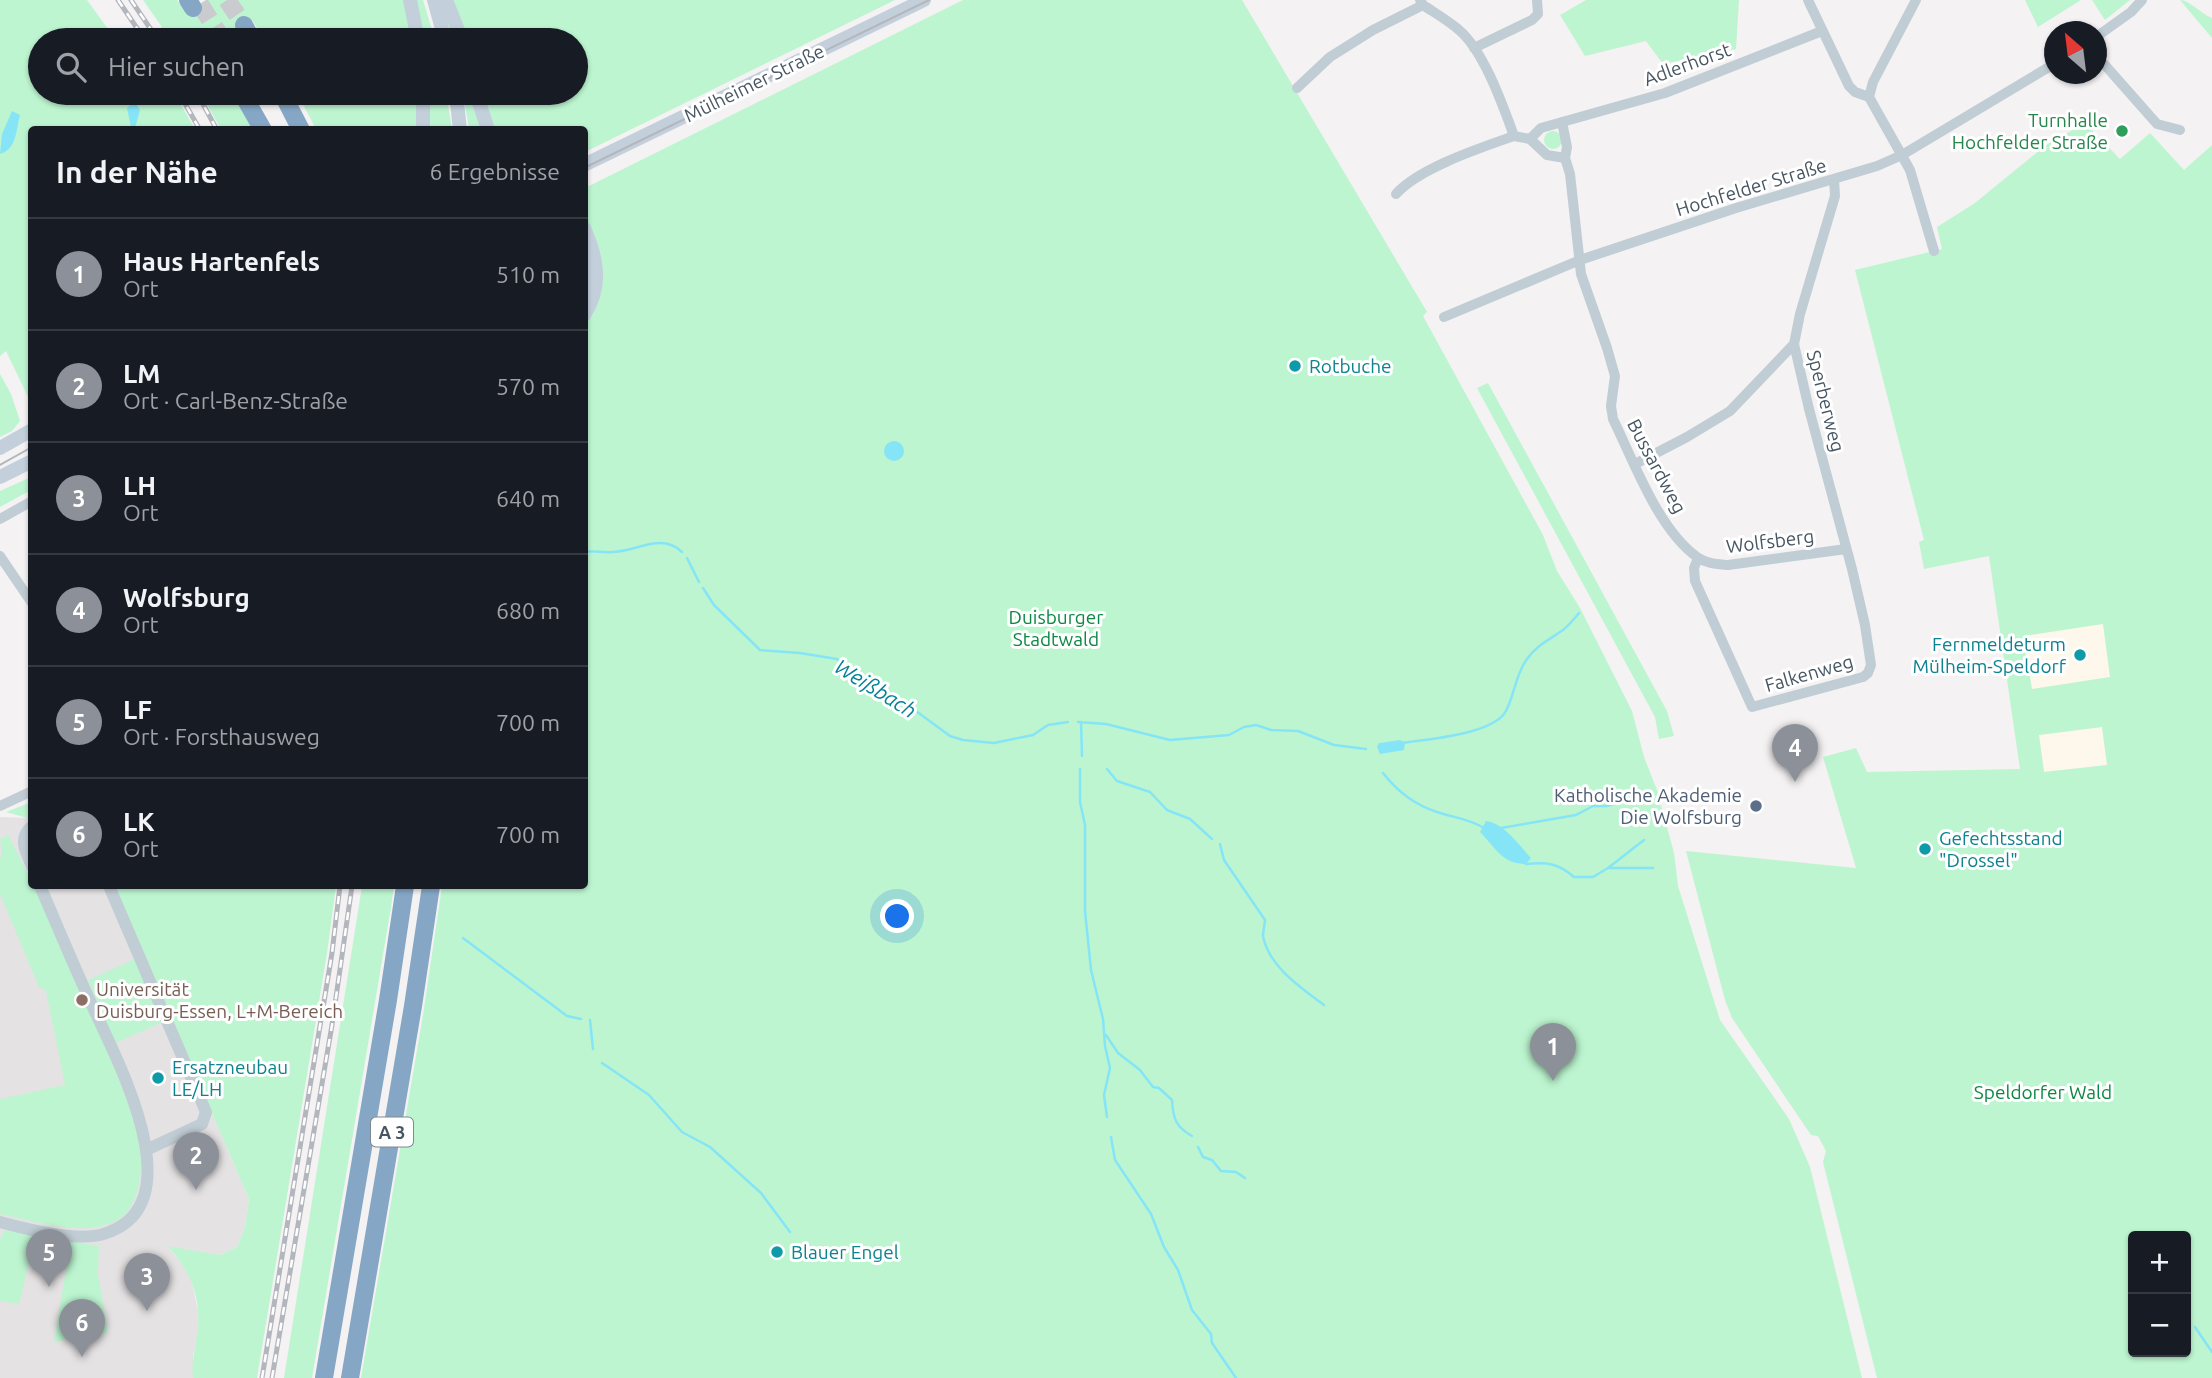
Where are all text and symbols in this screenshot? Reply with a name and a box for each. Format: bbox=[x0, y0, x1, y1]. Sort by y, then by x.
north arrow bbox=[2044, 21, 2107, 84]
search box bbox=[28, 28, 588, 105]
street label: Adlerhorst bbox=[1640, 38, 1734, 90]
street label: Mülheimer Straße bbox=[680, 40, 828, 126]
icon: search bbox=[52, 48, 90, 86]
text: Hier suchen bbox=[108, 52, 245, 81]
place label: Turnhalle Hochfelder Straße bbox=[1952, 109, 2108, 153]
marker: Turnhalle Hochfelder Straße bbox=[2114, 123, 2130, 139]
street label: Hochfelder Straße bbox=[1673, 154, 1829, 220]
text: In der Nähe bbox=[56, 155, 218, 189]
text: 6 Ergebnisse bbox=[429, 159, 560, 184]
text: Haus Hartenfels bbox=[123, 247, 320, 276]
text: 1 bbox=[73, 262, 85, 287]
text: 510 m bbox=[496, 262, 560, 287]
text: Ort bbox=[123, 276, 159, 301]
street label: Sperberweg bbox=[1803, 348, 1849, 454]
place label: Rotbuche bbox=[1309, 355, 1392, 377]
marker: Rotbuche bbox=[1287, 358, 1303, 374]
text: LM bbox=[123, 359, 160, 388]
text: 2 bbox=[73, 374, 85, 399]
text: 570 m bbox=[496, 374, 560, 399]
text: Ort · Carl-Benz-Straße bbox=[123, 388, 348, 413]
street label: Bussardweg bbox=[1623, 415, 1691, 517]
text: LH bbox=[123, 471, 156, 500]
text: 3 bbox=[73, 486, 85, 511]
text: 640 m bbox=[496, 486, 560, 511]
text: Ort bbox=[123, 500, 159, 525]
street label: Wolfsberg bbox=[1725, 525, 1815, 557]
text: Wolfsburg bbox=[123, 583, 250, 612]
text: 4 bbox=[73, 598, 85, 623]
text: 680 m bbox=[496, 598, 560, 623]
park label: Duisburger Stadtwald bbox=[1009, 606, 1103, 650]
text: Ort bbox=[123, 612, 159, 637]
place label: Fernmeldeturm Mülheim-Speldorf bbox=[1913, 633, 2067, 677]
marker: Fernmeldeturm Mülheim-Speldorf bbox=[2072, 647, 2088, 663]
street label: Falkenweg bbox=[1762, 650, 1856, 696]
water label: Weißbach bbox=[831, 654, 921, 722]
text: LF bbox=[123, 695, 152, 724]
text: 5 bbox=[73, 710, 85, 735]
text: 700 m bbox=[496, 710, 560, 735]
text: Ort · Forsthausweg bbox=[123, 724, 320, 749]
pin: 4 bbox=[1772, 724, 1818, 782]
place label: Katholische Akademie Die Wolfsburg bbox=[1554, 784, 1742, 828]
marker: Katholische Akademie Die Wolfsburg bbox=[1748, 798, 1764, 814]
text: LK bbox=[123, 807, 155, 836]
text: 6 bbox=[73, 822, 85, 847]
text: 700 m bbox=[496, 822, 560, 847]
place label: Gefechtsstand "Drossel" bbox=[1939, 827, 2063, 871]
text: Ort bbox=[123, 836, 159, 861]
marker: Gefechtsstand "Drossel" bbox=[1917, 841, 1933, 857]
your location bbox=[880, 899, 914, 933]
place label: Universität Duisburg-Essen, L+M-Bereich bbox=[96, 978, 343, 1022]
marker: Universität Duisburg-Essen, L+M-Bereich bbox=[74, 992, 90, 1008]
pin: 1 bbox=[1530, 1023, 1576, 1081]
place label: Ersatzneubau LE/LH bbox=[172, 1056, 288, 1100]
marker: Ersatzneubau LE/LH bbox=[150, 1070, 166, 1086]
park label: Speldorfer Wald bbox=[1974, 1081, 2112, 1103]
road number: A 3 bbox=[371, 1118, 413, 1147]
pin: 2 bbox=[173, 1132, 219, 1190]
pin: 5 bbox=[26, 1229, 72, 1287]
map controls bbox=[2128, 1231, 2191, 1357]
button: + bbox=[2128, 1231, 2191, 1294]
place label: Blauer Engel bbox=[791, 1241, 899, 1263]
marker: Blauer Engel bbox=[769, 1244, 785, 1260]
pin: 3 bbox=[124, 1253, 170, 1311]
button: − bbox=[2128, 1294, 2191, 1357]
pin: 6 bbox=[59, 1299, 105, 1357]

